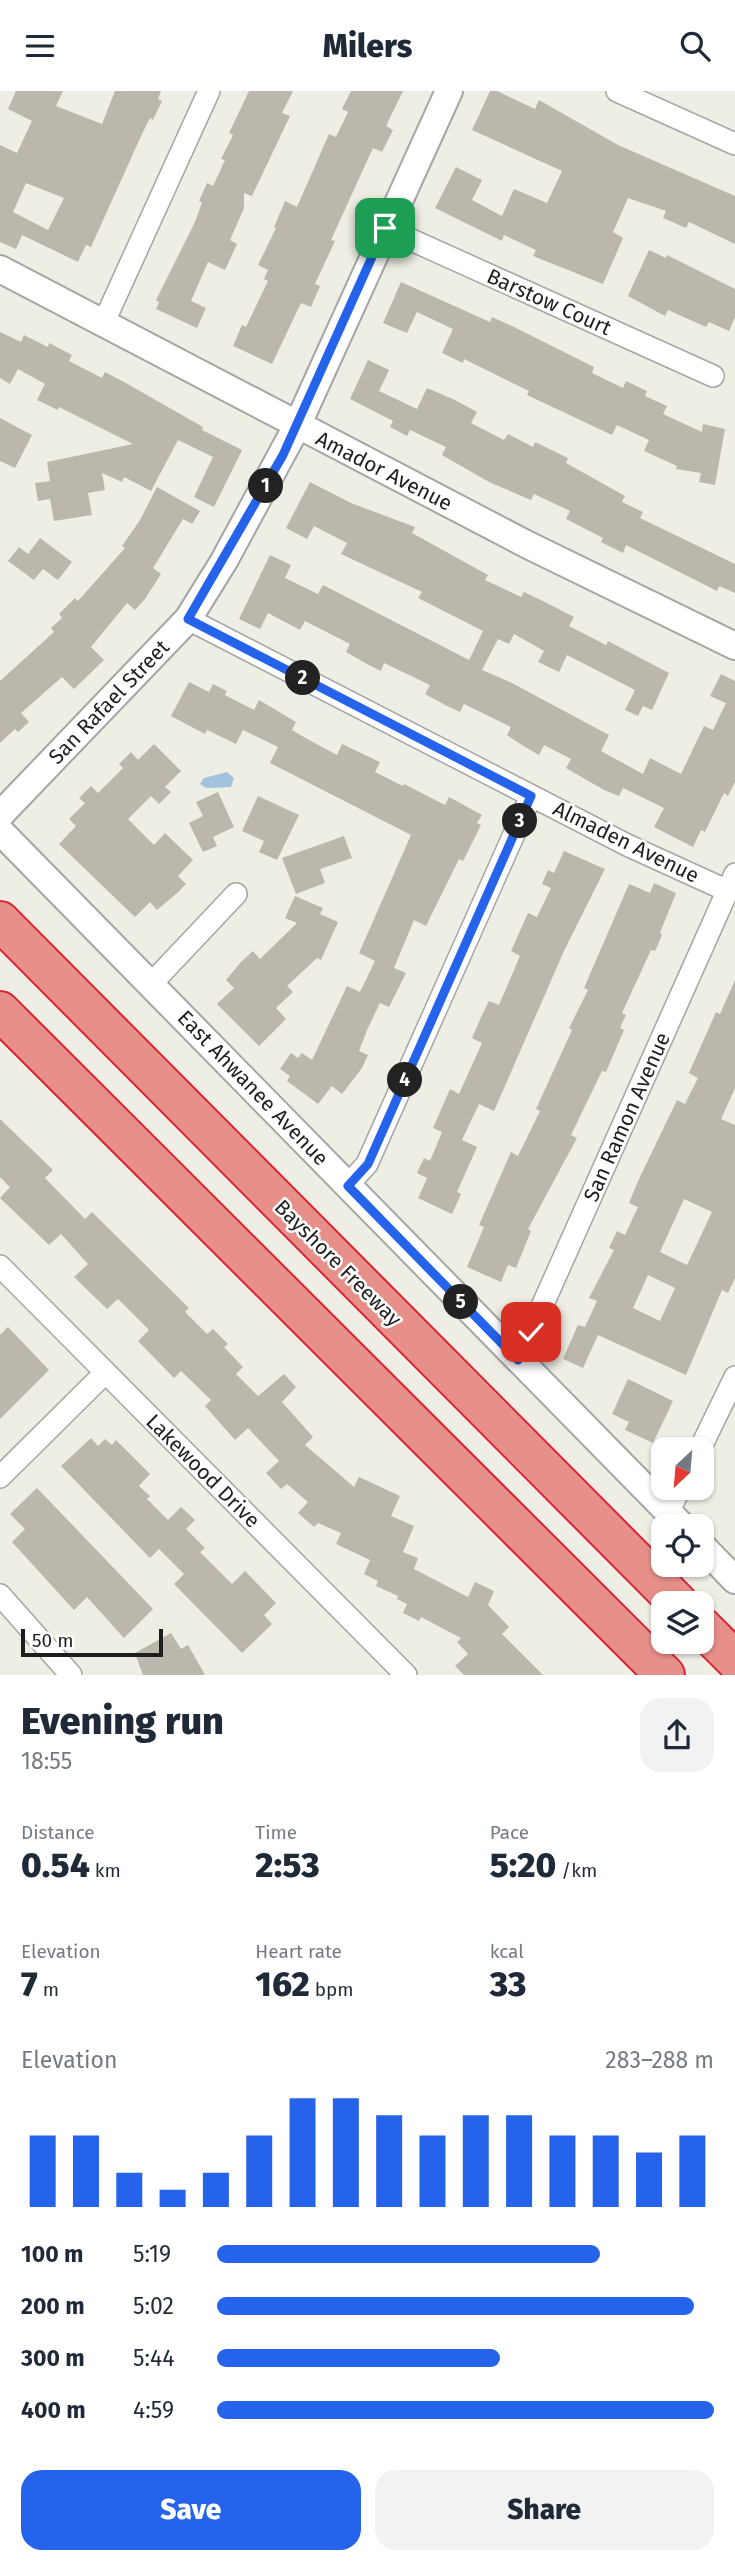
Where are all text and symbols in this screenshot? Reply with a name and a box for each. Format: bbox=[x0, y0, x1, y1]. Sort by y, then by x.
icon: menu bbox=[21, 27, 59, 65]
text: Milers bbox=[323, 27, 412, 65]
icon: search bbox=[676, 27, 714, 65]
pin bbox=[355, 198, 415, 258]
icon: arrive bbox=[366, 209, 404, 247]
street label: Barstow Court bbox=[483, 263, 616, 341]
street label: Amador Avenue bbox=[311, 425, 457, 517]
pin: 1 bbox=[248, 469, 284, 503]
text: 1 bbox=[261, 474, 270, 497]
street label: San Rafael Street bbox=[43, 634, 175, 770]
pin: 2 bbox=[286, 661, 320, 695]
text: 2 bbox=[298, 666, 307, 689]
street label: Almaden Avenue bbox=[549, 795, 703, 889]
pin: 3 bbox=[503, 803, 538, 839]
text: 3 bbox=[515, 809, 524, 832]
street label: East Ahwanee Avenue bbox=[172, 1005, 334, 1171]
street label: San Ramon Avenue bbox=[578, 1028, 676, 1206]
pin: 4 bbox=[388, 1063, 422, 1097]
text: 4 bbox=[399, 1068, 410, 1091]
street label: Bayshore Freeway bbox=[269, 1194, 407, 1332]
pin: 5 bbox=[444, 1285, 478, 1319]
text: 5 bbox=[455, 1290, 466, 1313]
pin bbox=[501, 1302, 561, 1362]
icon: check bbox=[512, 1313, 550, 1351]
street label: Lakewood Drive bbox=[141, 1409, 265, 1533]
north arrow bbox=[651, 1437, 714, 1500]
map controls bbox=[651, 1437, 714, 1654]
button: locate bbox=[651, 1514, 714, 1577]
button: layers bbox=[651, 1591, 714, 1654]
scale bar bbox=[21, 1626, 163, 1658]
text: 50 m bbox=[32, 1629, 73, 1652]
text: Evening run bbox=[21, 1698, 224, 1744]
button: share bbox=[640, 1698, 714, 1772]
text: 18:55 bbox=[21, 1747, 72, 1775]
text: Distance bbox=[21, 1821, 95, 1844]
text: Time bbox=[255, 1821, 297, 1844]
text: Pace bbox=[490, 1821, 529, 1844]
text: 0.54 bbox=[21, 1844, 90, 1886]
text: 2:53 bbox=[255, 1844, 320, 1886]
text: 5:20 bbox=[490, 1844, 556, 1886]
text: km bbox=[90, 1859, 121, 1882]
text: /km bbox=[556, 1859, 597, 1882]
text: Elevation bbox=[21, 1940, 101, 1963]
text: Heart rate bbox=[255, 1940, 342, 1963]
text: kcal bbox=[490, 1940, 524, 1963]
text: 7 bbox=[21, 1963, 38, 2005]
text: 162 bbox=[255, 1963, 310, 2005]
text: 33 bbox=[490, 1963, 526, 2005]
text: m bbox=[38, 1978, 59, 2001]
text: bpm bbox=[310, 1978, 354, 2001]
text: Elevation bbox=[21, 2046, 117, 2074]
text: 283–288 m bbox=[605, 2046, 714, 2074]
text: 100 m bbox=[21, 2240, 83, 2268]
text: 5:19 bbox=[133, 2240, 171, 2268]
text: 200 m bbox=[21, 2292, 85, 2320]
text: 5:02 bbox=[133, 2292, 174, 2320]
text: 300 m bbox=[21, 2344, 85, 2372]
text: 5:44 bbox=[133, 2344, 174, 2372]
text: 400 m bbox=[21, 2396, 86, 2424]
text: 4:59 bbox=[133, 2396, 174, 2424]
button: Save bbox=[21, 2470, 361, 2550]
button: Share bbox=[375, 2470, 714, 2550]

